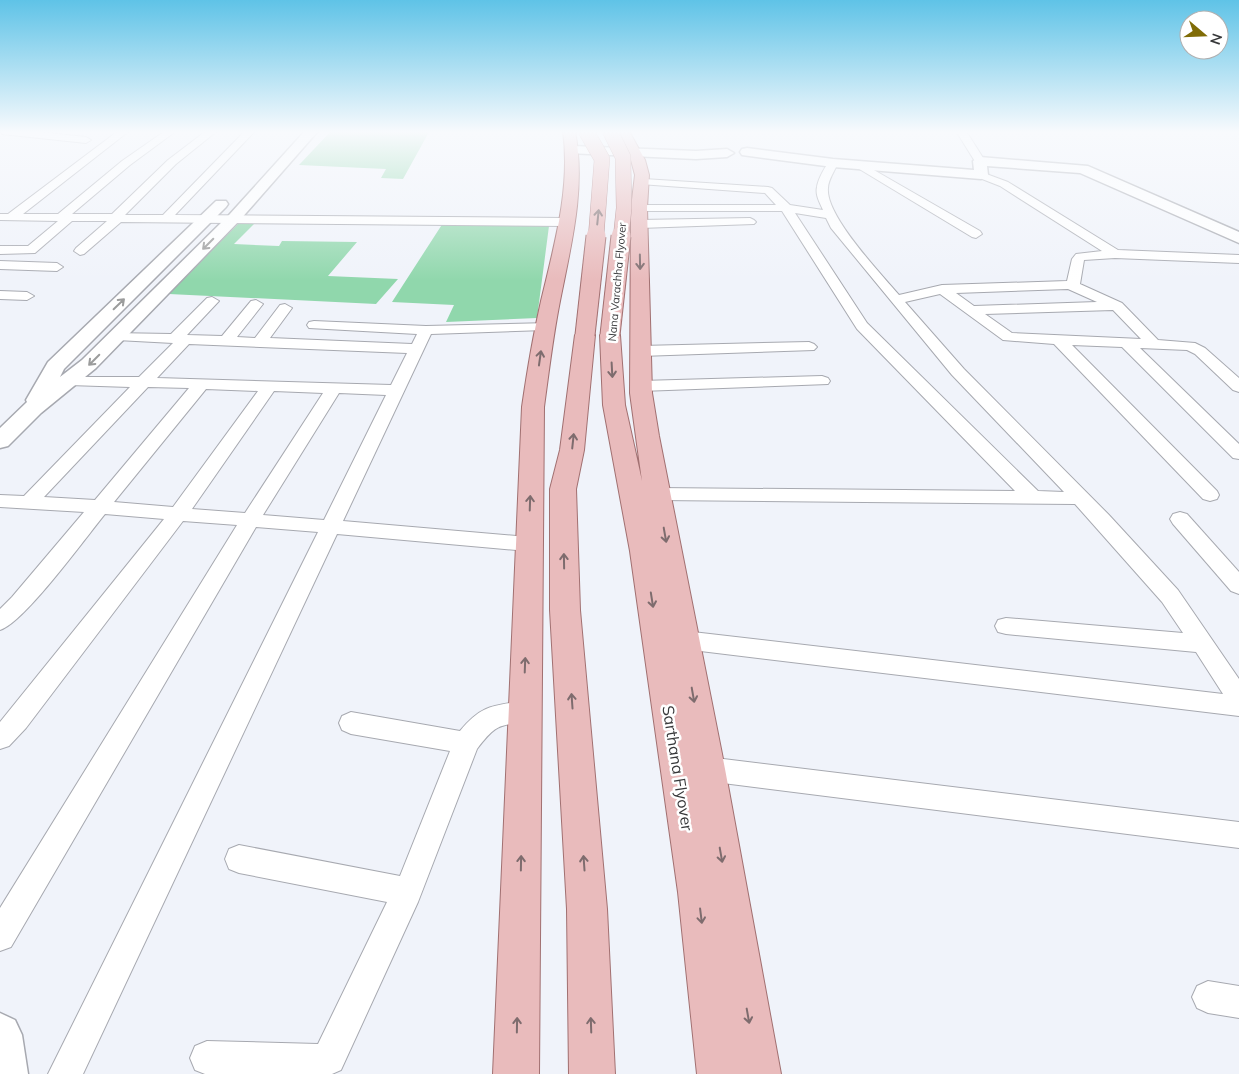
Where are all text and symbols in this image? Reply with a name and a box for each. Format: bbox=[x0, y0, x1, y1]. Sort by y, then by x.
north arrow bbox=[1179, 10, 1229, 60]
text: N bbox=[1206, 31, 1227, 47]
one-way arrow bbox=[593, 209, 603, 225]
street label: Nana Varachha Flyover bbox=[605, 222, 629, 342]
one-way arrow bbox=[202, 238, 214, 250]
one-way arrow bbox=[635, 254, 645, 270]
one-way arrow bbox=[113, 298, 125, 310]
one-way arrow bbox=[536, 351, 546, 367]
one-way arrow bbox=[88, 353, 100, 366]
one-way arrow bbox=[607, 362, 617, 378]
one-way arrow bbox=[568, 433, 578, 449]
one-way arrow bbox=[525, 495, 535, 512]
one-way arrow bbox=[660, 527, 670, 543]
one-way arrow bbox=[559, 554, 569, 570]
one-way arrow bbox=[647, 591, 657, 607]
one-way arrow bbox=[520, 658, 530, 674]
one-way arrow bbox=[689, 687, 699, 703]
one-way arrow bbox=[567, 693, 576, 709]
street label: Sarthana Flyover bbox=[658, 704, 698, 832]
one-way arrow bbox=[717, 847, 727, 863]
one-way arrow bbox=[516, 855, 525, 871]
one-way arrow bbox=[579, 855, 588, 871]
one-way arrow bbox=[696, 907, 706, 923]
one-way arrow bbox=[744, 1007, 754, 1023]
one-way arrow bbox=[512, 1018, 522, 1034]
one-way arrow bbox=[586, 1018, 595, 1034]

